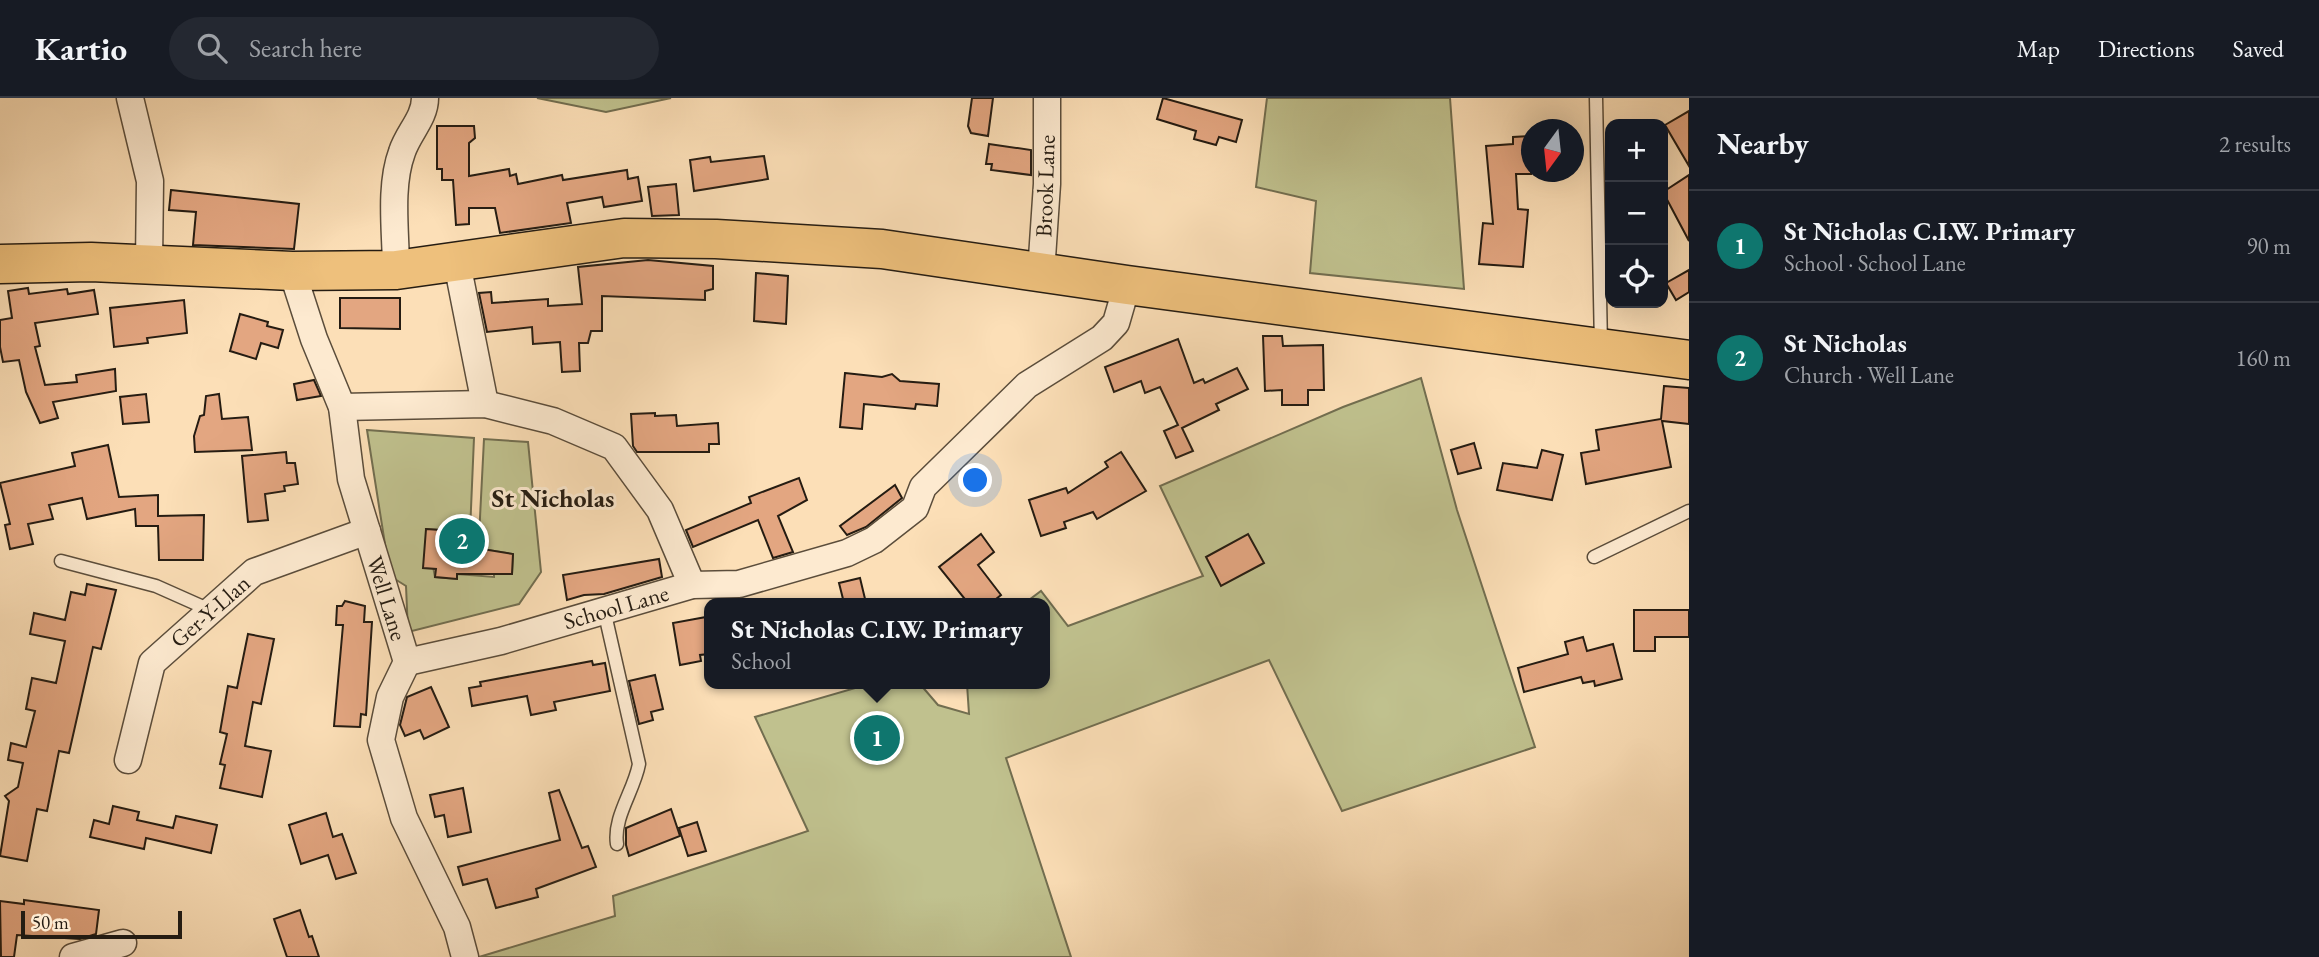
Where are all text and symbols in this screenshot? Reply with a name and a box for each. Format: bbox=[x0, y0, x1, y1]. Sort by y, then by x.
search box bbox=[169, 17, 659, 80]
text: Kartio bbox=[35, 27, 127, 70]
icon: search bbox=[193, 29, 231, 67]
text: Search here bbox=[249, 31, 362, 65]
text: Map bbox=[2017, 33, 2060, 64]
text: Directions bbox=[2098, 33, 2195, 64]
text: Saved bbox=[2233, 33, 2284, 64]
north arrow bbox=[1521, 119, 1584, 182]
map controls bbox=[1605, 119, 1668, 308]
button: + bbox=[1605, 119, 1668, 182]
text: Nearby bbox=[1717, 124, 1809, 163]
text: 2 results bbox=[2219, 129, 2291, 159]
street label: Brook Lane bbox=[1028, 134, 1062, 238]
button: − bbox=[1605, 182, 1668, 245]
text: St Nicholas C.I.W. Primary bbox=[1784, 214, 2075, 248]
text: 1 bbox=[1734, 231, 1746, 261]
text: 90 m bbox=[2246, 231, 2291, 261]
button: locate bbox=[1605, 245, 1668, 308]
text: School · School Lane bbox=[1784, 248, 1966, 278]
text: St Nicholas bbox=[1784, 326, 1907, 360]
text: 2 bbox=[1734, 343, 1746, 373]
text: 160 m bbox=[2235, 343, 2291, 373]
text: Church · Well Lane bbox=[1784, 360, 1954, 390]
your location bbox=[958, 463, 992, 497]
district label: St Nicholas bbox=[492, 481, 614, 515]
pin: 2 bbox=[439, 515, 485, 567]
street label: Well Lane bbox=[360, 552, 414, 644]
street label: Ger-Y-Llan bbox=[164, 568, 256, 654]
street label: School Lane bbox=[560, 578, 672, 636]
popup bbox=[704, 598, 1050, 689]
text: St Nicholas C.I.W. Primary bbox=[731, 612, 1023, 646]
text: School bbox=[731, 646, 791, 676]
pin: 1 bbox=[854, 712, 900, 764]
scale bar bbox=[21, 908, 182, 940]
text: 50 m bbox=[32, 910, 69, 935]

